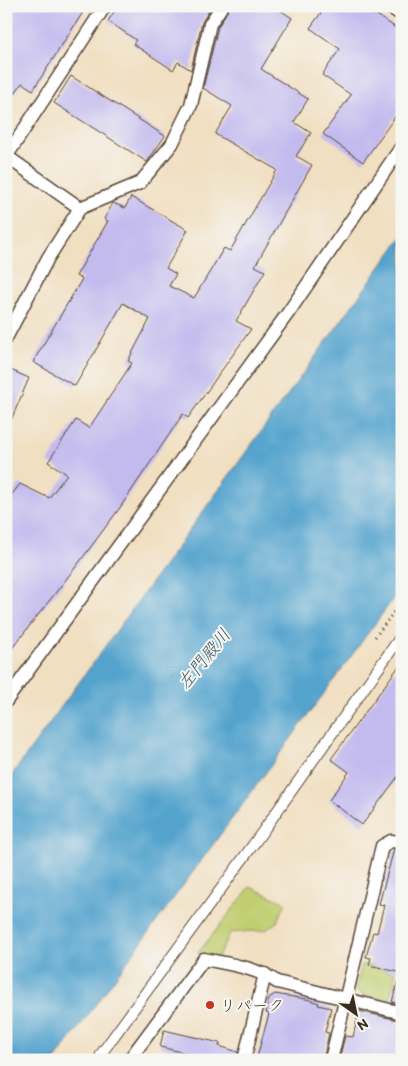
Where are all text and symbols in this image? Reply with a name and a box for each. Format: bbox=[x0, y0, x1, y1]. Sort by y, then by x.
water label: 左門殿川 bbox=[173, 624, 235, 694]
north arrow bbox=[330, 988, 380, 1038]
place label: リパーク bbox=[220, 996, 284, 1015]
marker: リパーク bbox=[204, 999, 216, 1011]
text: N bbox=[354, 1015, 371, 1034]

